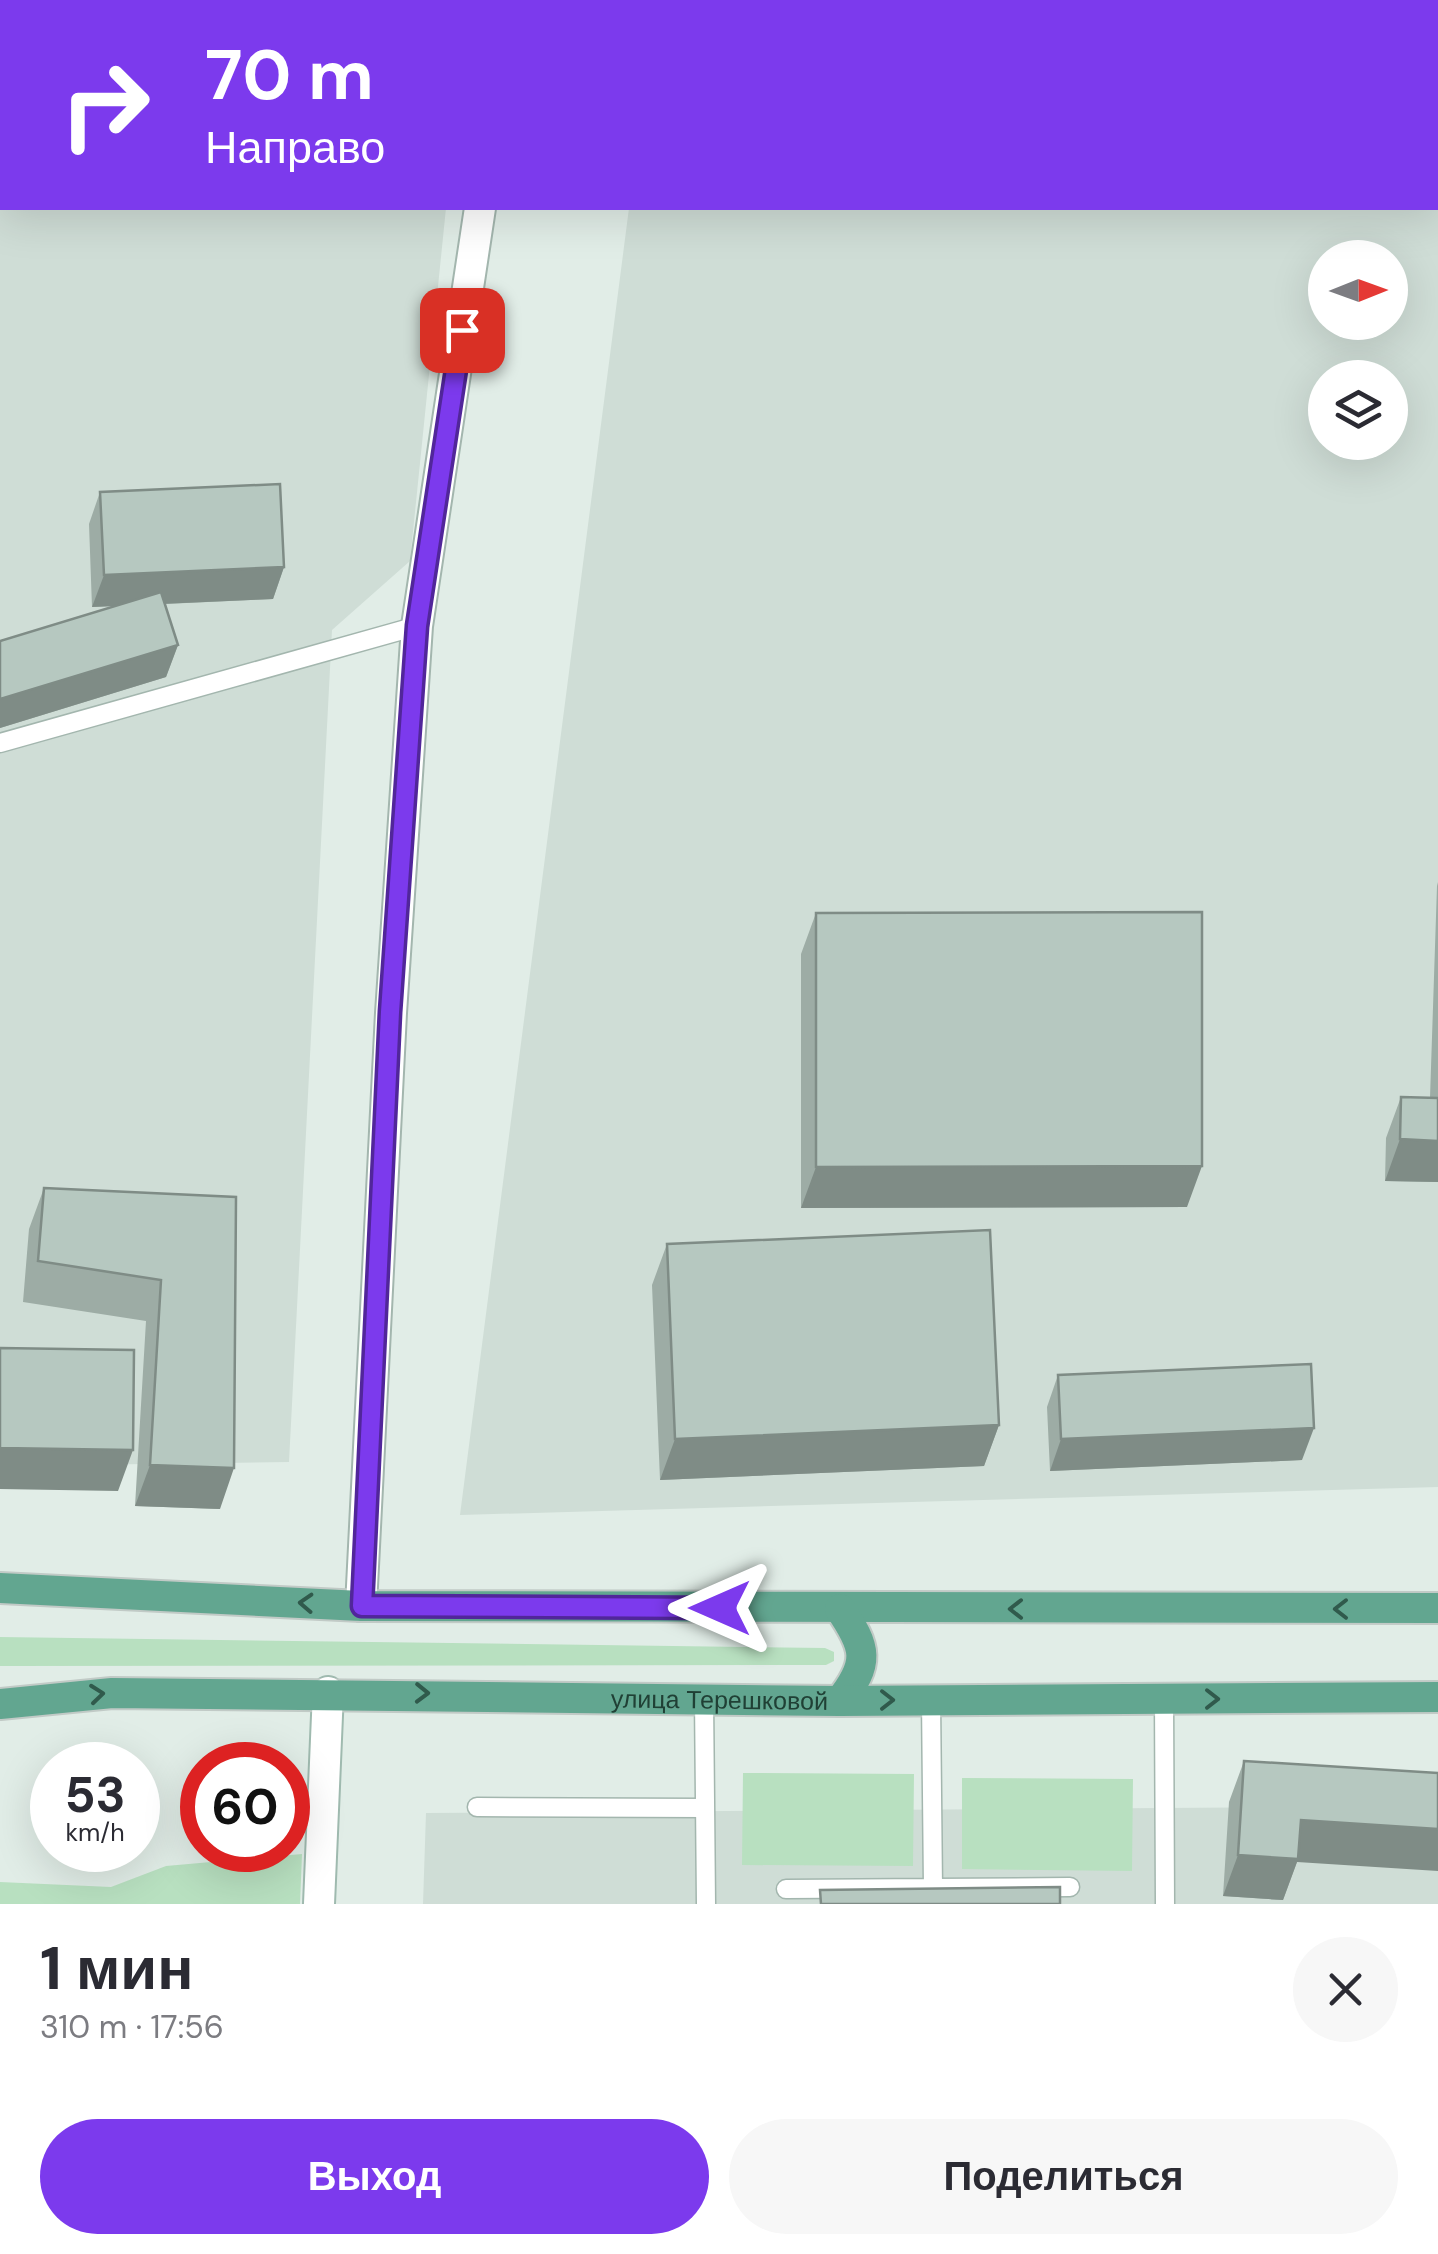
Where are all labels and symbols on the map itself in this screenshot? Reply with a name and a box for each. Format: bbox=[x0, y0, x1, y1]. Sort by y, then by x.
north arrow bbox=[1308, 240, 1408, 340]
pin bbox=[420, 288, 505, 373]
position arrow bbox=[668, 1556, 772, 1660]
one-way arrow bbox=[297, 1593, 313, 1614]
one-way arrow bbox=[1007, 1598, 1022, 1620]
one-way arrow bbox=[1332, 1598, 1348, 1620]
street label: улица Терешковой bbox=[611, 1682, 828, 1717]
one-way arrow bbox=[414, 1683, 430, 1704]
one-way arrow bbox=[89, 1684, 105, 1705]
one-way arrow bbox=[1204, 1688, 1220, 1710]
one-way arrow bbox=[880, 1689, 895, 1711]
speed limit sign: 60 bbox=[180, 1742, 310, 1872]

